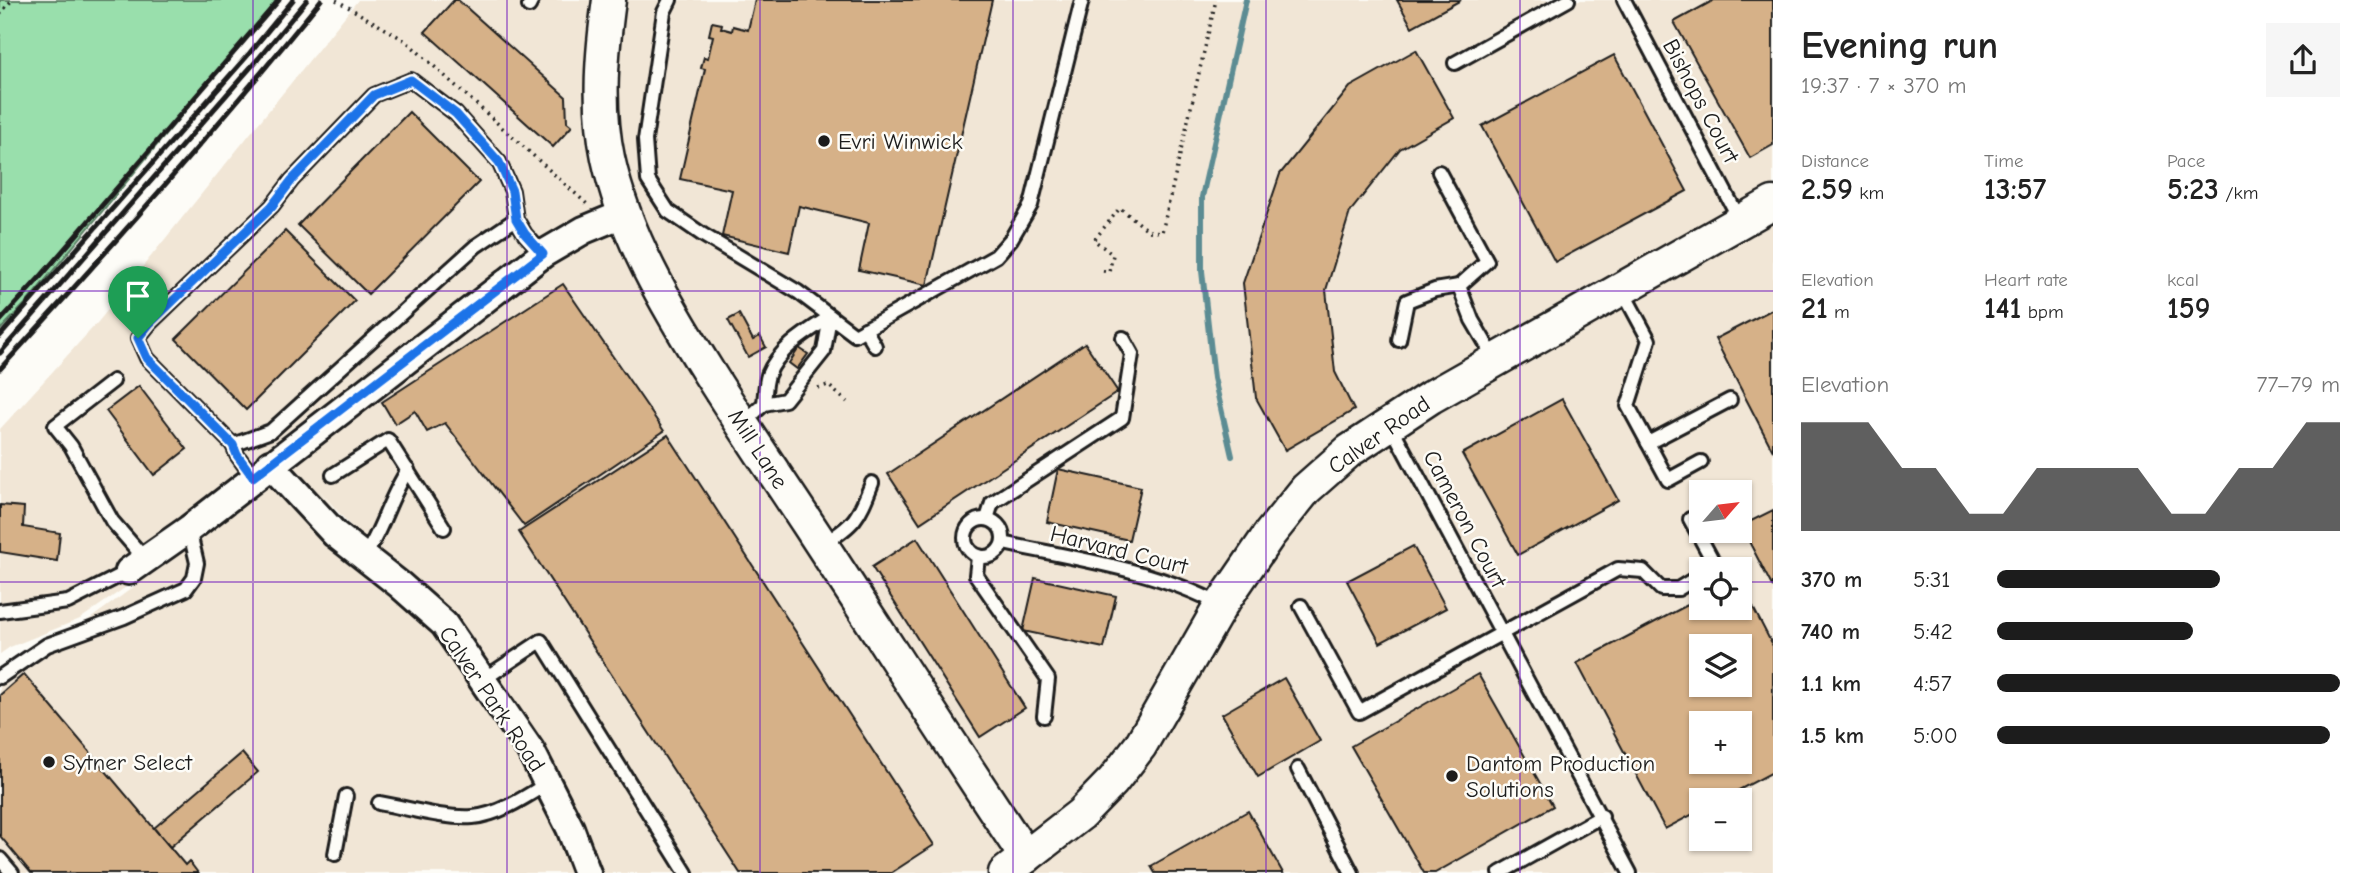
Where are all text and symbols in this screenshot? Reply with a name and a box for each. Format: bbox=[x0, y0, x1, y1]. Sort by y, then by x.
button: share bbox=[2266, 23, 2340, 97]
text: Evening run bbox=[1801, 24, 1998, 68]
street label: Bishops Court bbox=[1657, 34, 1746, 169]
text: 19:37 · 7 × 370 m bbox=[1801, 72, 1967, 99]
place label: Evri Winwick bbox=[838, 128, 963, 155]
marker: Evri Winwick bbox=[816, 133, 832, 149]
text: Distance bbox=[1801, 150, 1869, 172]
text: Time bbox=[1984, 150, 2023, 172]
text: Pace bbox=[2167, 150, 2205, 172]
text: 2.59 bbox=[1801, 172, 1853, 207]
text: 13:57 bbox=[1984, 172, 2046, 207]
text: 5:23 bbox=[2167, 172, 2219, 207]
text: km bbox=[1853, 182, 1884, 204]
text: /km bbox=[2219, 182, 2258, 204]
pin bbox=[108, 266, 168, 338]
text: Elevation bbox=[1801, 269, 1874, 291]
text: Heart rate bbox=[1984, 269, 2068, 291]
text: kcal bbox=[2167, 269, 2199, 291]
icon: arrive bbox=[119, 277, 157, 315]
text: 21 bbox=[1801, 291, 1828, 326]
text: 141 bbox=[1984, 291, 2021, 326]
text: 159 bbox=[2167, 291, 2210, 326]
text: m bbox=[1828, 301, 1850, 323]
text: bpm bbox=[2021, 301, 2064, 323]
text: Elevation bbox=[1801, 371, 1889, 398]
text: 77–79 m bbox=[2257, 371, 2340, 398]
street label: Calver Road bbox=[1323, 390, 1435, 480]
street label: Mill Lane bbox=[722, 404, 794, 494]
street label: Cameron Court bbox=[1417, 446, 1513, 594]
north arrow bbox=[1689, 480, 1752, 542]
map controls bbox=[1689, 480, 1752, 851]
street label: Harvard Court bbox=[1047, 520, 1192, 580]
button: locate bbox=[1689, 557, 1752, 620]
text: 370 m bbox=[1801, 566, 1862, 593]
text: 5:31 bbox=[1913, 566, 1950, 593]
text: 740 m bbox=[1801, 618, 1860, 645]
text: 5:42 bbox=[1913, 618, 1953, 645]
street label: Calver Park Road bbox=[433, 621, 551, 777]
button: layers bbox=[1689, 634, 1752, 697]
text: 1.1 km bbox=[1801, 670, 1861, 697]
text: 4:57 bbox=[1913, 670, 1952, 697]
button: + bbox=[1689, 711, 1752, 774]
text: 1.5 km bbox=[1801, 722, 1864, 749]
text: 5:00 bbox=[1913, 722, 1958, 749]
place label: Sytner Select bbox=[63, 749, 193, 776]
place label: Dantom Production Solutions bbox=[1466, 750, 1655, 803]
marker: Sytner Select bbox=[41, 754, 57, 770]
marker: Dantom Production Solutions bbox=[1444, 768, 1460, 784]
button: − bbox=[1689, 788, 1752, 851]

